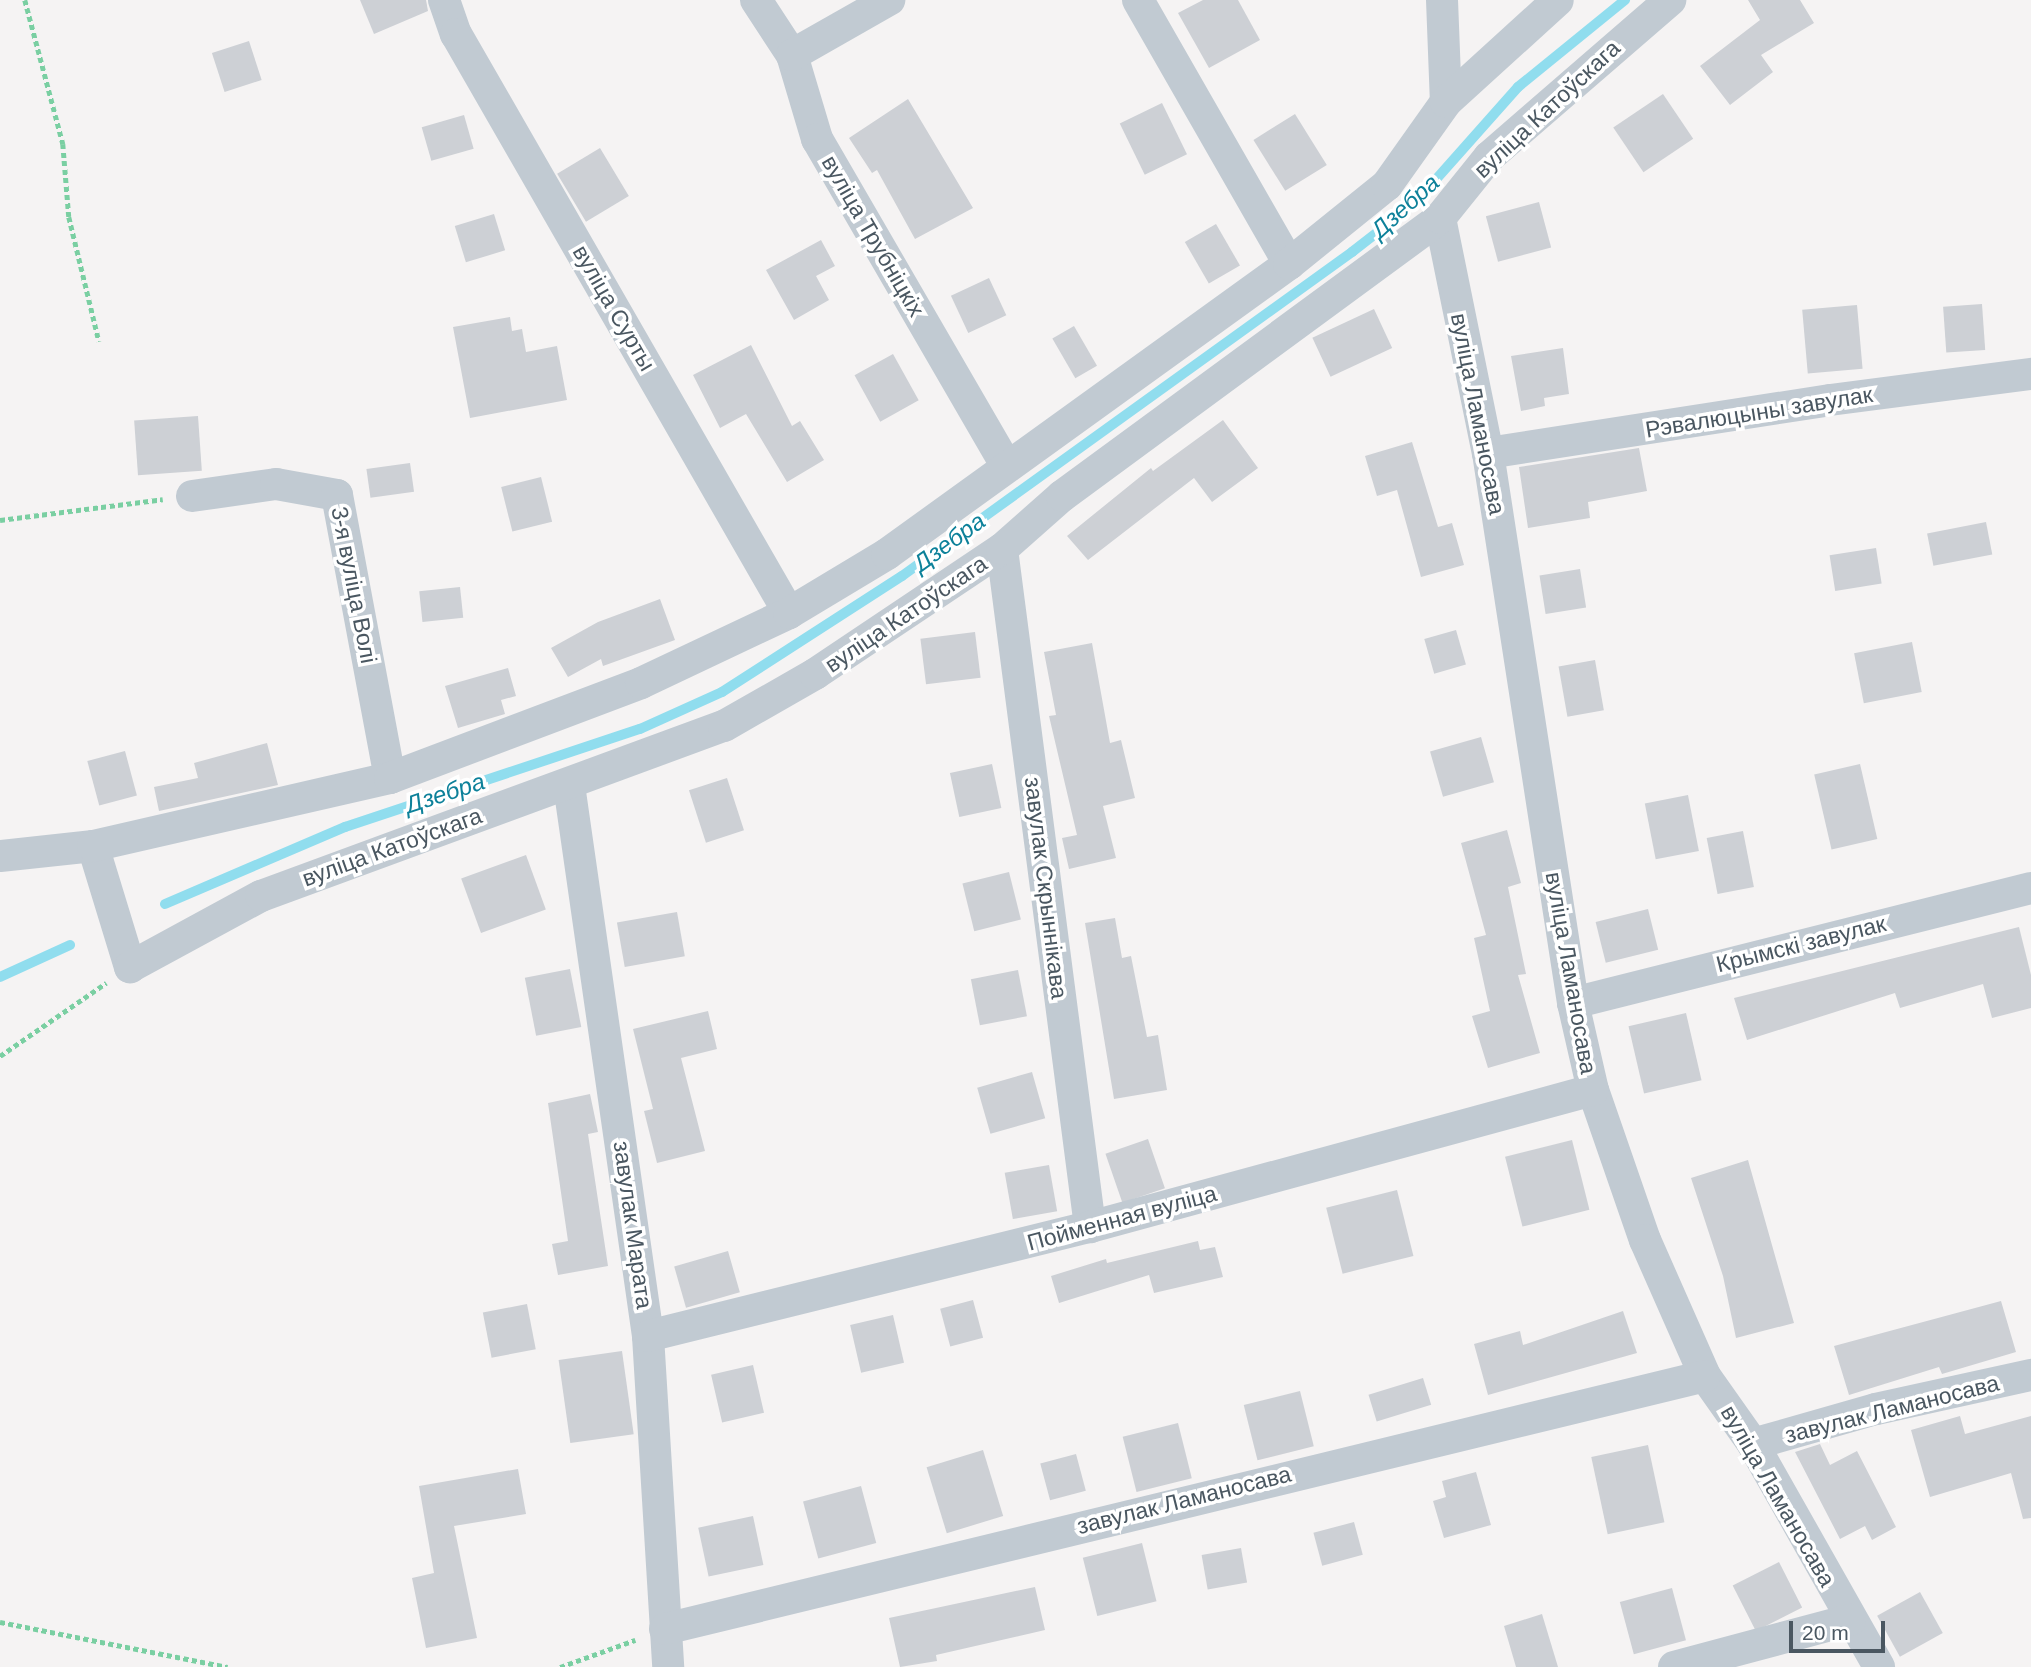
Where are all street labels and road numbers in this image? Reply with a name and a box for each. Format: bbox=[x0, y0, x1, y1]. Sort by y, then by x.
street label: вуліца Катоўскага bbox=[1468, 34, 1626, 184]
street label: вуліца Трубніцкіх bbox=[816, 151, 930, 321]
street label: вуліца Сурты bbox=[567, 240, 661, 376]
street label: вуліца Ламаносава bbox=[1445, 311, 1511, 517]
street label: Рэвалюцыны завулак bbox=[1643, 380, 1875, 444]
street label: 3-я вуліца Волі bbox=[325, 504, 383, 666]
street label: вуліца Катоўскага bbox=[820, 550, 992, 678]
street label: завулак Скрыннікава bbox=[1019, 775, 1073, 1001]
street label: вуліца Катоўскага bbox=[298, 802, 486, 892]
street label: вуліца Ламаносава bbox=[1540, 870, 1602, 1076]
street label: Крымскі завулак bbox=[1713, 910, 1889, 978]
street label: завулак Марата bbox=[608, 1139, 658, 1311]
street label: Пойменная вуліца bbox=[1024, 1179, 1220, 1257]
street label: завулак Ламаносава bbox=[1782, 1369, 2002, 1449]
street label: вуліца Ламаносава bbox=[1715, 1400, 1841, 1592]
street label: завулак Ламаносава bbox=[1074, 1460, 1294, 1540]

